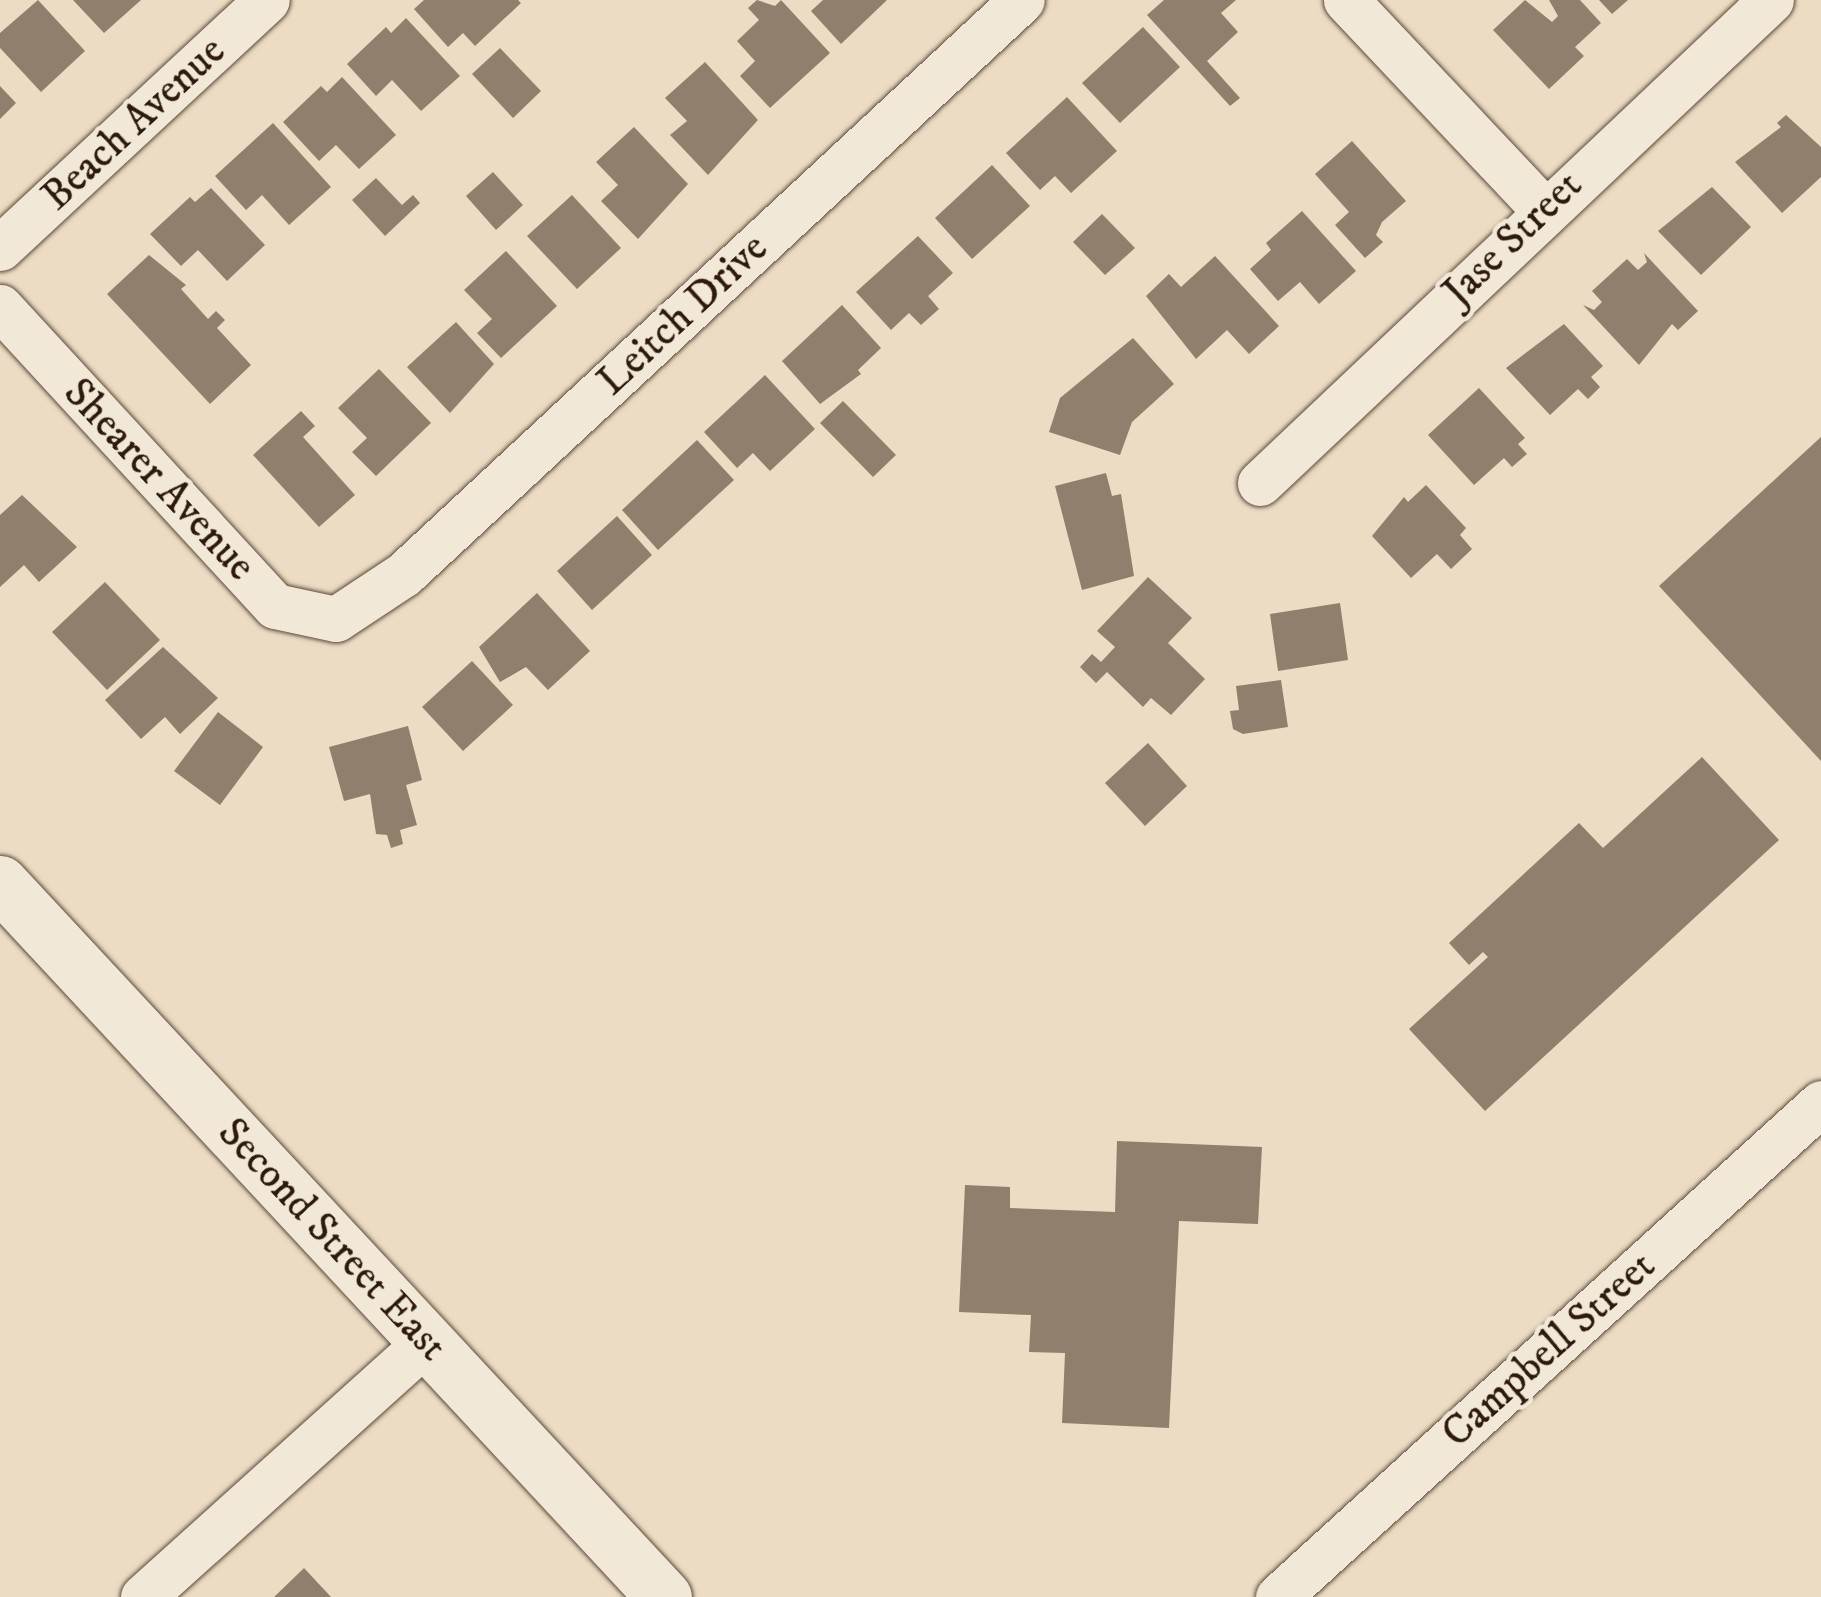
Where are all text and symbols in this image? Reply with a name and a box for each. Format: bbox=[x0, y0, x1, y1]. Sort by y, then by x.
street label: Beach Avenue bbox=[32, 26, 236, 222]
street label: Jase Street bbox=[1433, 161, 1593, 317]
street label: Leitch Drive bbox=[587, 223, 779, 407]
street label: Shearer Avenue bbox=[53, 369, 265, 591]
street label: Second Street East bbox=[207, 1108, 457, 1372]
street label: Campbell Street bbox=[1432, 1241, 1666, 1459]

